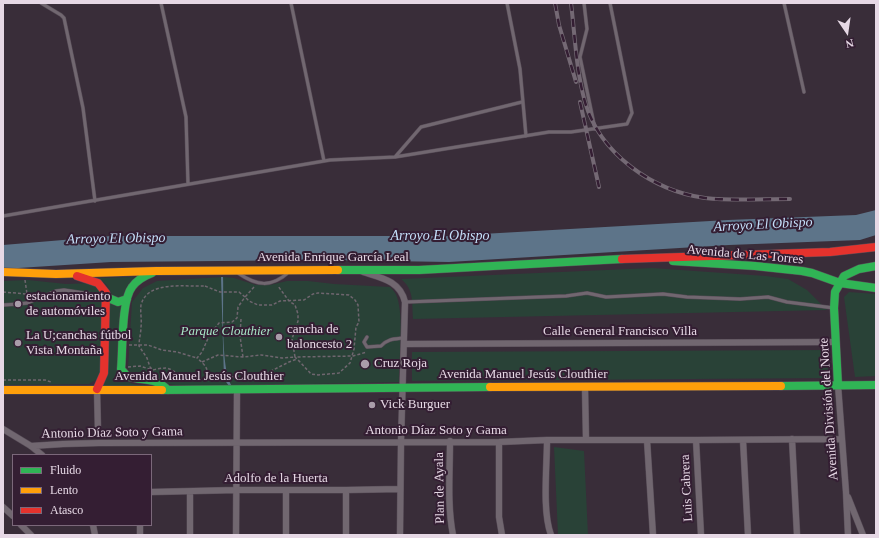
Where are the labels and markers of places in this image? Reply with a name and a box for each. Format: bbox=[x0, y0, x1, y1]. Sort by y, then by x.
place label: estacionamiento de automóviles bbox=[26, 289, 110, 320]
marker: estacionamiento de automóviles bbox=[13, 299, 23, 309]
place label: cancha de baloncesto 2 bbox=[287, 322, 352, 353]
place label: La U;canchas fútbol Vista Montaña bbox=[26, 328, 131, 359]
marker: cancha de baloncesto 2 bbox=[274, 332, 284, 342]
marker: La U;canchas fútbol Vista Montaña bbox=[13, 338, 23, 348]
place label: Cruz Roja bbox=[374, 356, 427, 372]
marker: Cruz Roja bbox=[359, 358, 371, 370]
place label: Vick Burguer bbox=[380, 397, 450, 413]
marker: Vick Burguer bbox=[367, 400, 377, 410]

